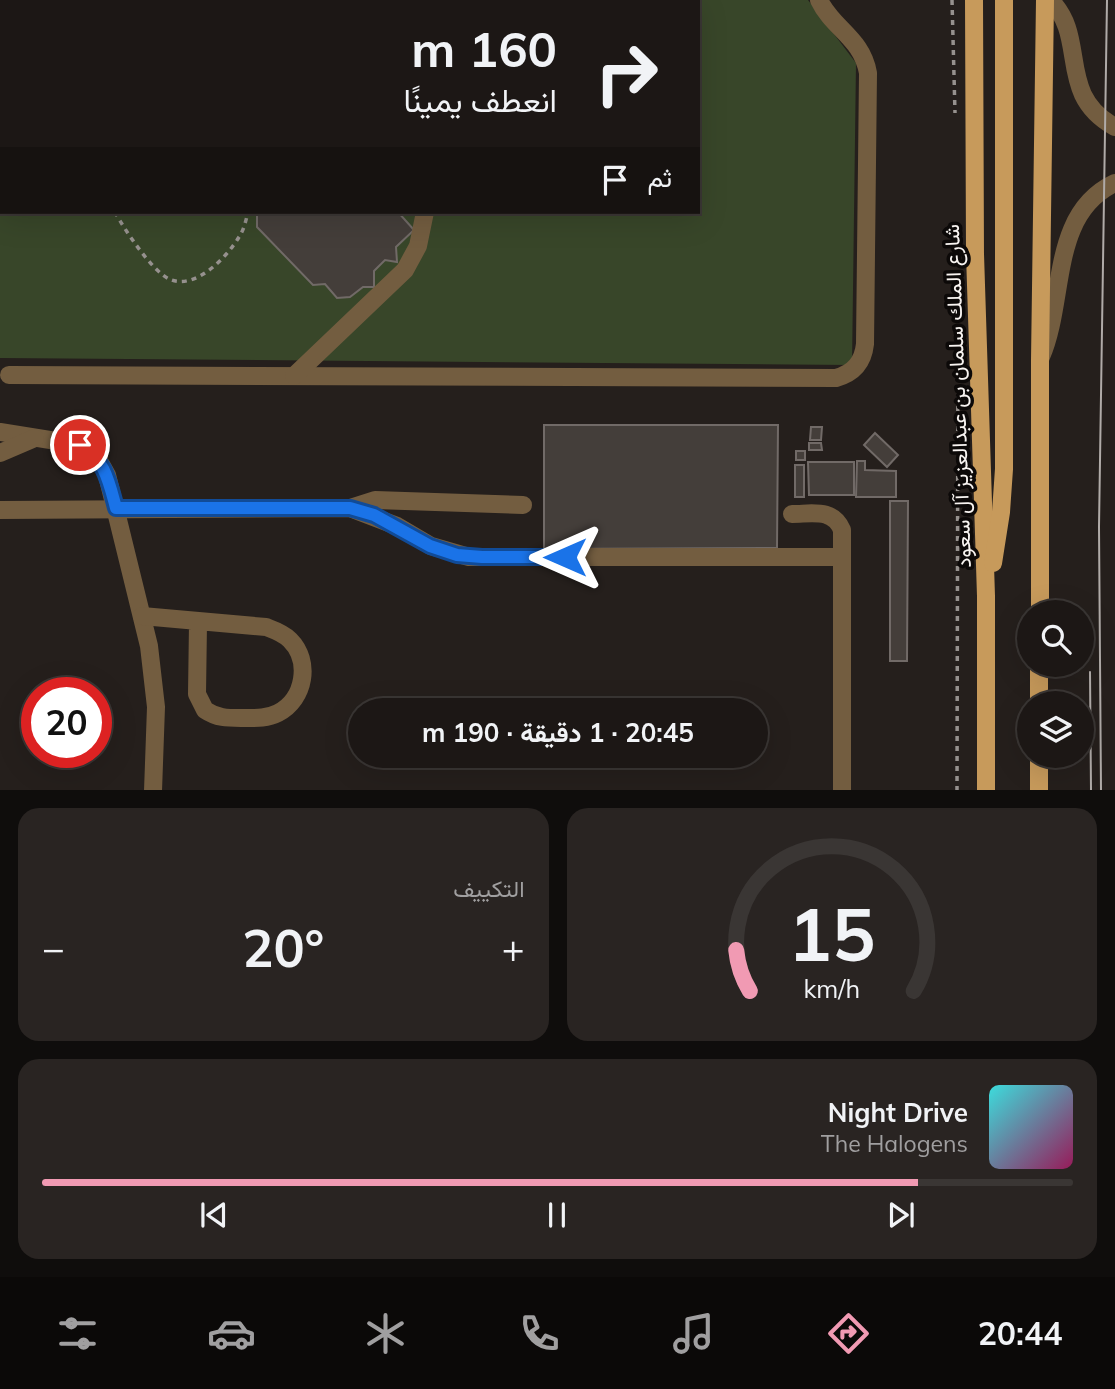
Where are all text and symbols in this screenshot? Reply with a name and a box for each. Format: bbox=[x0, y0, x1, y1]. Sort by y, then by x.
text: 160 m bbox=[411, 18, 557, 79]
icon: right bbox=[581, 28, 672, 119]
text: انعطف يمينًا bbox=[403, 80, 557, 120]
icon: arrive bbox=[596, 161, 634, 199]
text: ثم bbox=[648, 161, 672, 194]
street label: شارع الملك سلمان بن عبدالعزيز آل سعود bbox=[938, 224, 978, 568]
pin bbox=[50, 415, 110, 475]
icon: arrive bbox=[61, 426, 99, 464]
position arrow bbox=[528, 520, 602, 594]
map controls bbox=[1017, 600, 1094, 768]
button: search bbox=[1017, 600, 1094, 677]
speed limit sign: 20 bbox=[21, 677, 112, 768]
button: layers bbox=[1017, 691, 1094, 768]
text: 20:45 · 1 دقيقة · 190 m bbox=[422, 716, 694, 749]
text: التكييف bbox=[453, 874, 525, 903]
text: 15 bbox=[788, 888, 875, 979]
text: 20° bbox=[242, 915, 324, 980]
text: − bbox=[42, 924, 65, 972]
text: + bbox=[502, 924, 524, 972]
text: km/h bbox=[803, 972, 860, 1003]
text: Night Drive bbox=[828, 1096, 968, 1129]
text: The Halogens bbox=[821, 1129, 968, 1158]
icon: previous bbox=[195, 1196, 233, 1234]
icon: pause bbox=[538, 1196, 576, 1234]
icon: next bbox=[882, 1196, 920, 1234]
icon: filters bbox=[53, 1309, 102, 1358]
icon: car bbox=[207, 1309, 256, 1358]
icon: climate bbox=[361, 1309, 410, 1358]
icon: phone bbox=[515, 1309, 564, 1358]
icon: music bbox=[669, 1309, 718, 1358]
icon: directions bbox=[824, 1309, 873, 1358]
text: 20:44 bbox=[978, 1313, 1062, 1353]

